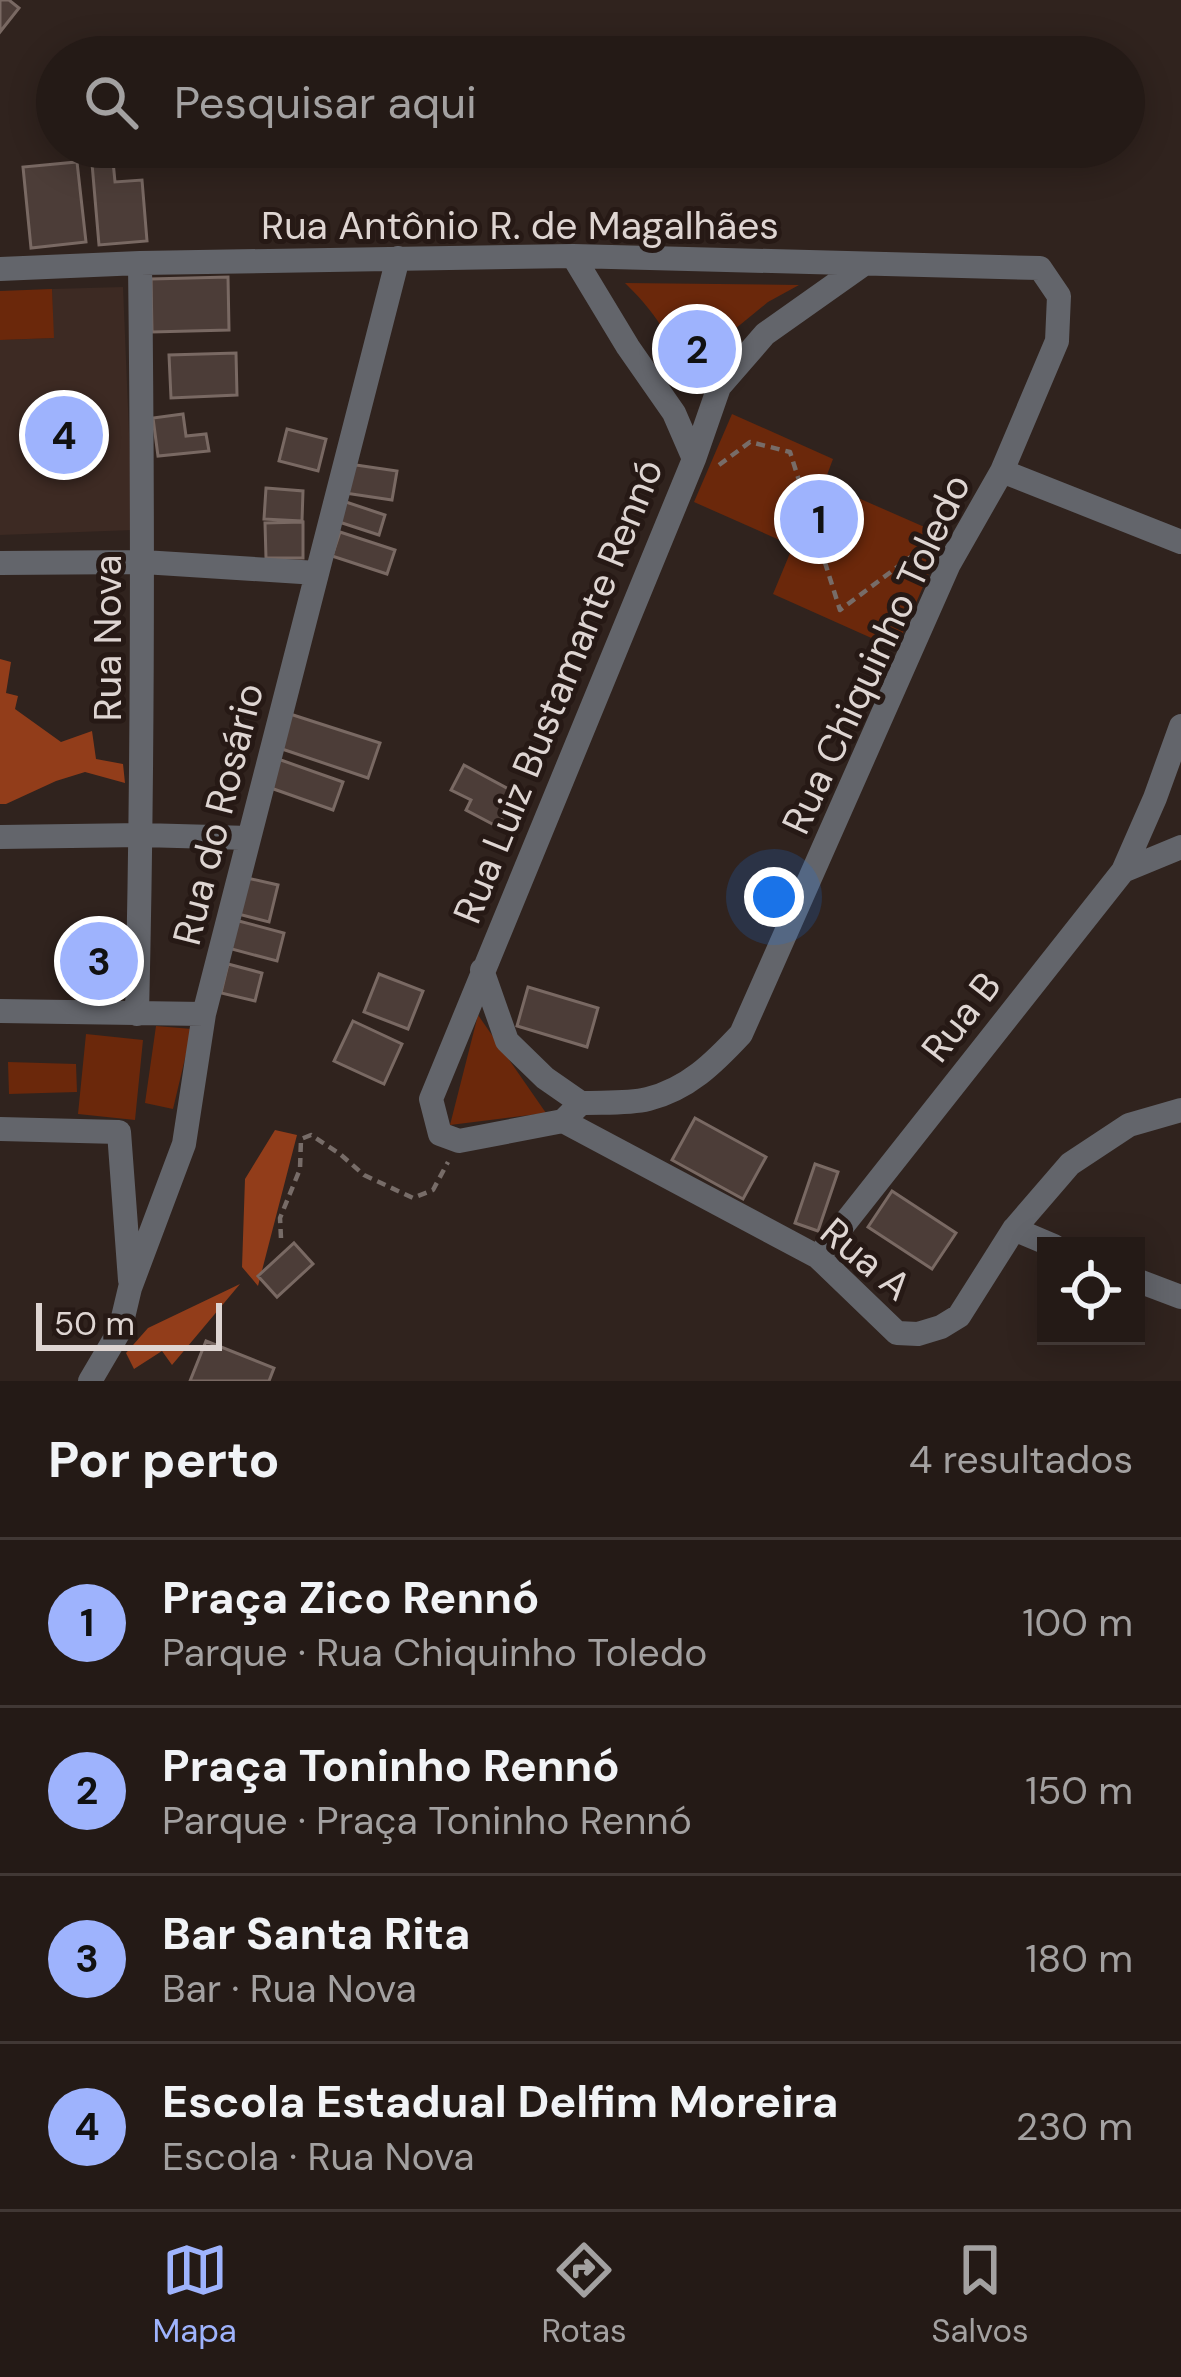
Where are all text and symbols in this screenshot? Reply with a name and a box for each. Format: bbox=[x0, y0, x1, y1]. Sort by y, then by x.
search box bbox=[36, 36, 1145, 168]
icon: search bbox=[78, 69, 144, 135]
text: Pesquisar aqui bbox=[174, 73, 477, 132]
street label: Rua Antônio R. de Magalhães bbox=[261, 200, 779, 251]
pin: 2 bbox=[658, 304, 736, 394]
pin: 4 bbox=[25, 390, 103, 480]
street label: Rua Luiz Bustamante Rennó bbox=[441, 451, 675, 931]
street label: Rua Chiquinho Toledo bbox=[770, 466, 982, 842]
pin: 1 bbox=[780, 474, 858, 564]
street label: Rua Nova bbox=[82, 555, 133, 722]
street label: Rua do Rosário bbox=[161, 678, 275, 950]
your location bbox=[744, 867, 804, 927]
pin: 3 bbox=[60, 916, 138, 1006]
street label: Rua B bbox=[910, 962, 1012, 1072]
street label: Rua A bbox=[810, 1206, 922, 1312]
map controls bbox=[1037, 1237, 1145, 1345]
button: locate bbox=[1037, 1237, 1145, 1345]
scale bar bbox=[36, 1297, 222, 1350]
text: 50 m bbox=[54, 1302, 135, 1345]
text: Por perto bbox=[48, 1426, 280, 1493]
text: 4 resultados bbox=[909, 1434, 1133, 1485]
text: Praça Zico Rennó bbox=[162, 1568, 539, 1627]
text: 1 bbox=[80, 1597, 94, 1648]
text: 100 m bbox=[1022, 1597, 1133, 1648]
text: Parque · Rua Chiquinho Toledo bbox=[162, 1627, 707, 1678]
text: Praça Toninho Rennó bbox=[162, 1736, 620, 1795]
text: 2 bbox=[76, 1765, 98, 1816]
text: 150 m bbox=[1025, 1765, 1133, 1816]
text: Parque · Praça Toninho Rennó bbox=[162, 1795, 692, 1846]
text: Bar Santa Rita bbox=[162, 1904, 470, 1963]
text: 3 bbox=[75, 1933, 99, 1984]
text: 180 m bbox=[1025, 1933, 1133, 1984]
text: Bar · Rua Nova bbox=[162, 1963, 417, 2014]
text: Escola Estadual Delfim Moreira bbox=[162, 2072, 838, 2131]
text: 4 bbox=[74, 2101, 100, 2152]
text: 230 m bbox=[1016, 2101, 1133, 2152]
text: Escola · Rua Nova bbox=[162, 2131, 474, 2182]
tab: Mapa bbox=[152, 2237, 237, 2352]
tab: Rotas bbox=[542, 2237, 627, 2352]
tab: Salvos bbox=[931, 2237, 1029, 2352]

